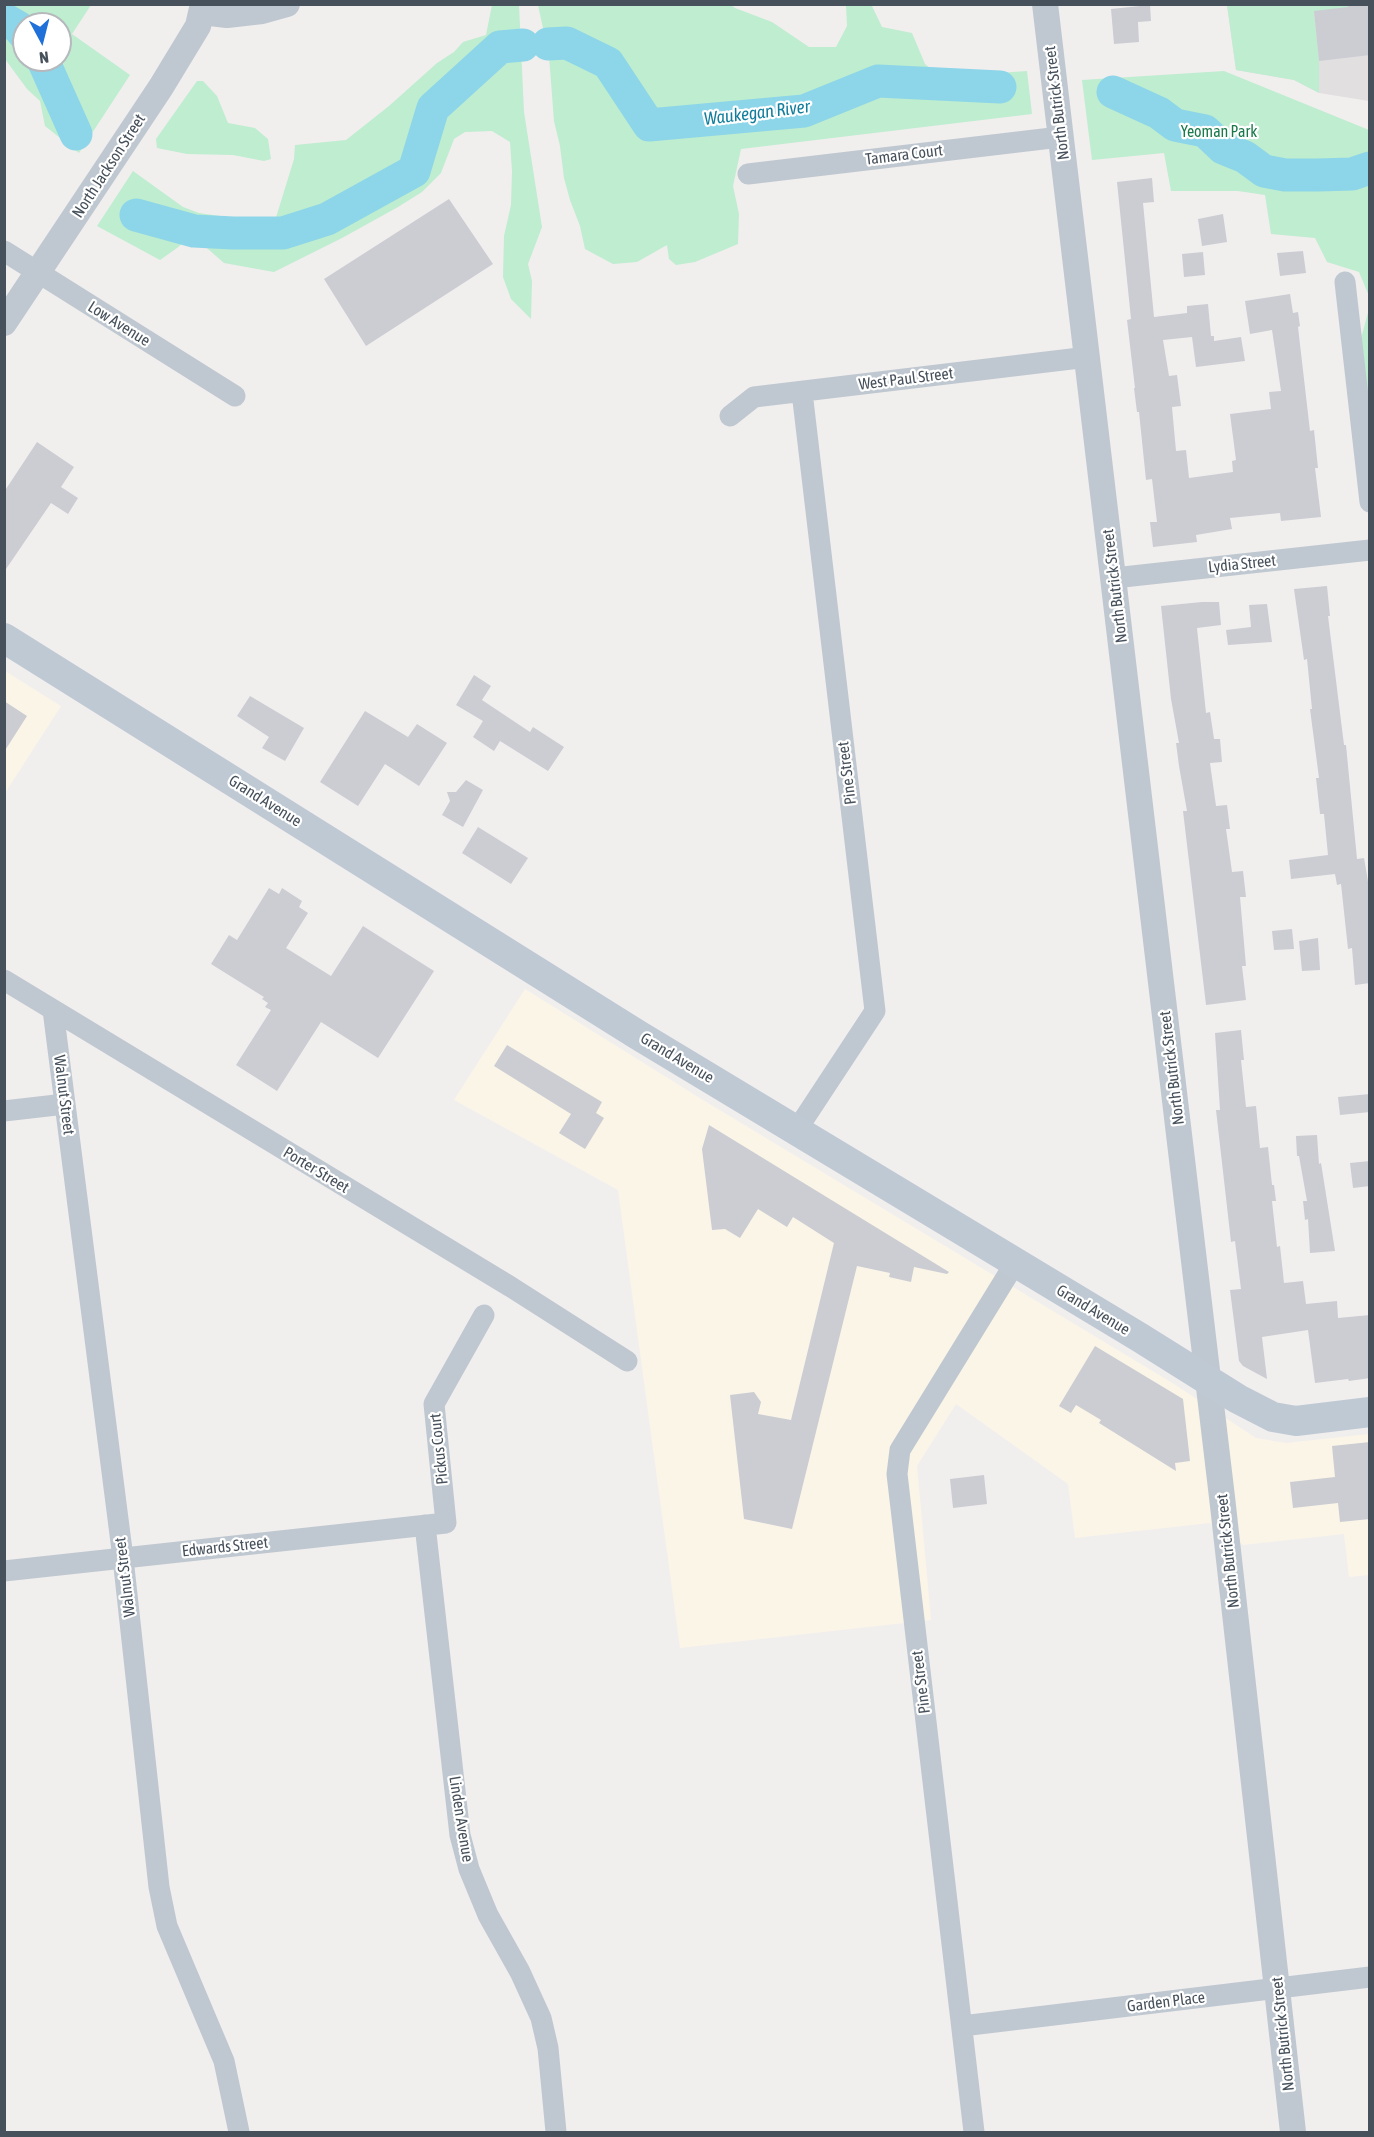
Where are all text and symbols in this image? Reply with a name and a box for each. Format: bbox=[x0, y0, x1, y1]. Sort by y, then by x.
north arrow bbox=[12, 12, 72, 72]
street label: North Butrick Street bbox=[1040, 45, 1074, 161]
text: N bbox=[38, 48, 50, 67]
water label: Waukegan River bbox=[703, 96, 811, 130]
street label: North Jackson Street bbox=[68, 111, 150, 221]
park label: Yeoman Park bbox=[1181, 122, 1257, 142]
street label: Tamara Court bbox=[864, 141, 944, 169]
street label: Low Avenue bbox=[84, 297, 154, 351]
street label: West Paul Street bbox=[858, 364, 954, 394]
street label: North Butrick Street bbox=[1098, 528, 1132, 644]
street label: Lydia Street bbox=[1207, 551, 1277, 577]
street label: Pine Street bbox=[834, 740, 860, 806]
street label: Grand Avenue bbox=[225, 771, 305, 831]
street label: North Butrick Street bbox=[1155, 1010, 1189, 1126]
street label: Grand Avenue bbox=[637, 1029, 717, 1087]
street label: Walnut Street bbox=[50, 1054, 78, 1136]
street label: Porter Street bbox=[280, 1143, 352, 1197]
street label: Grand Avenue bbox=[1053, 1281, 1133, 1339]
street label: Pickus Court bbox=[426, 1413, 452, 1485]
street label: North Butrick Street bbox=[1212, 1493, 1244, 1609]
street label: Edwards Street bbox=[181, 1533, 269, 1561]
street label: Walnut Street bbox=[111, 1536, 139, 1618]
street label: Pine Street bbox=[908, 1649, 934, 1715]
street label: Linden Avenue bbox=[445, 1775, 477, 1863]
street label: North Butrick Street bbox=[1267, 1976, 1299, 2092]
street label: Garden Place bbox=[1126, 1988, 1206, 2016]

